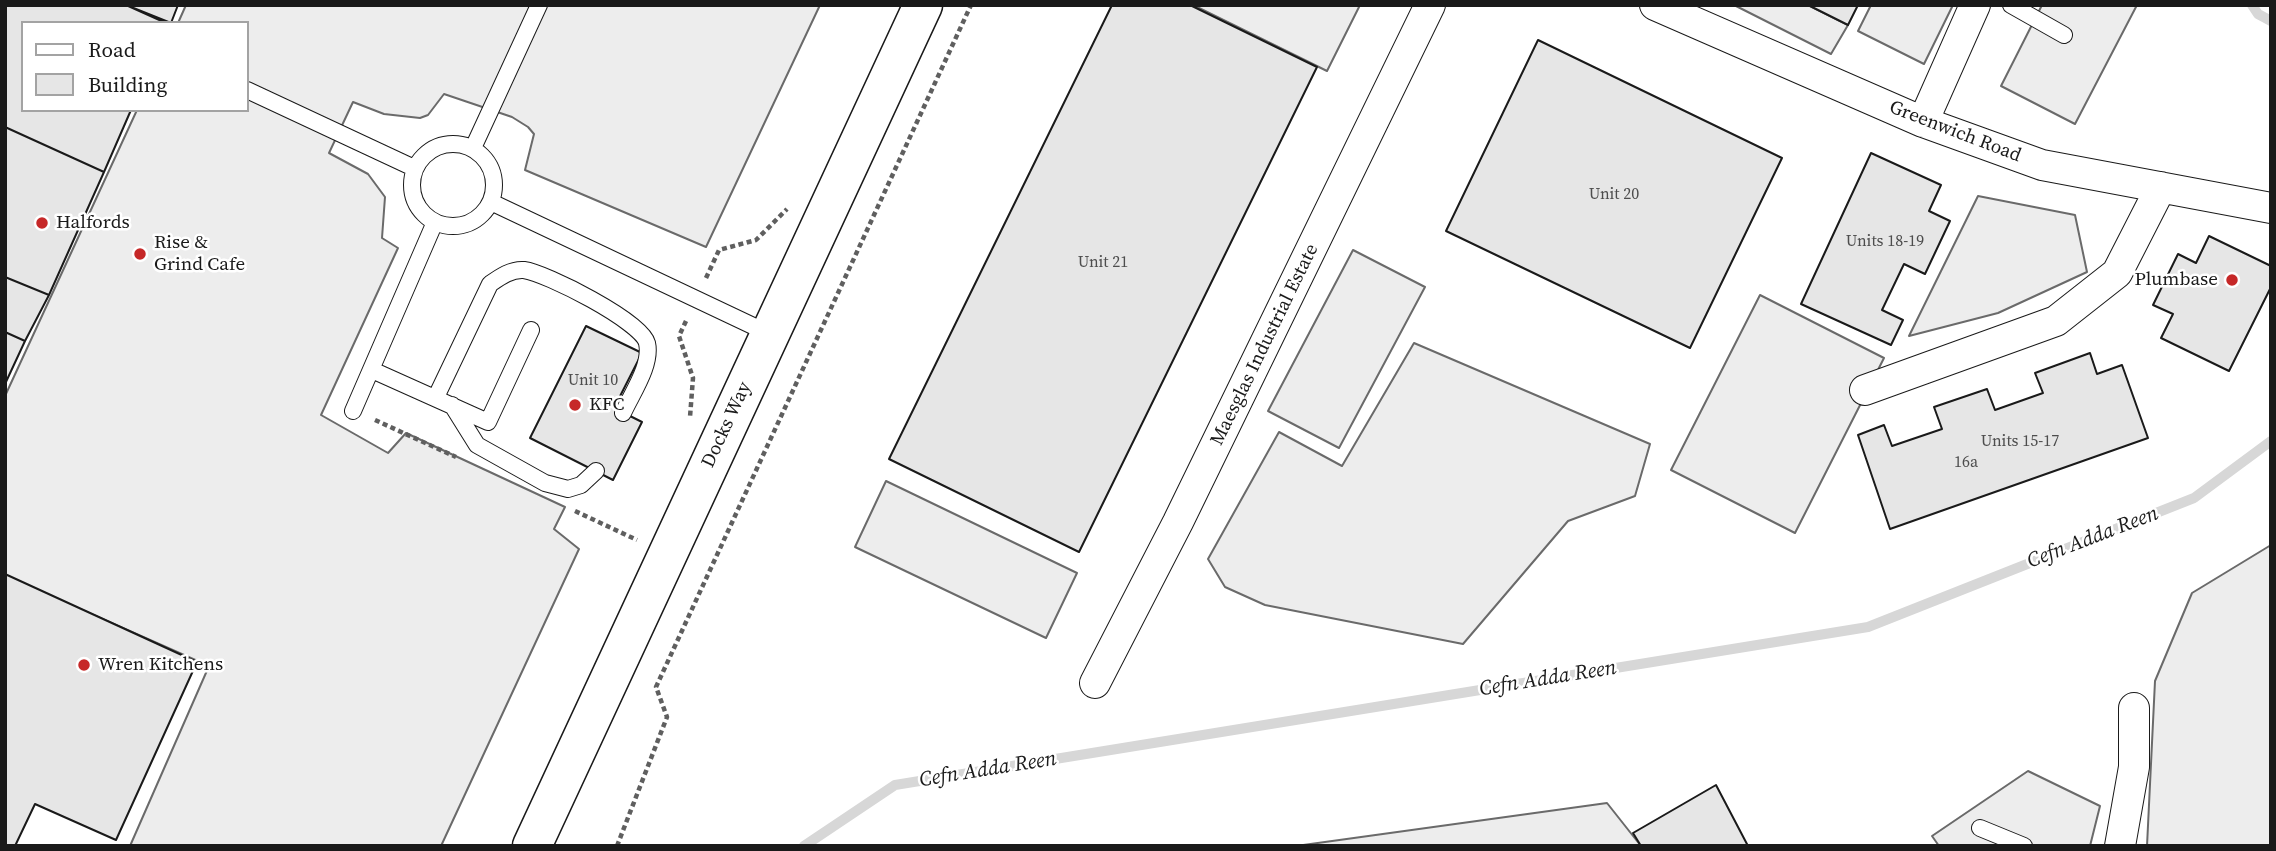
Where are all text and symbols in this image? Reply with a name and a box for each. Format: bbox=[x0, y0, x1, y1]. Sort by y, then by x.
legend bbox=[21, 21, 248, 112]
text: Road bbox=[88, 35, 136, 64]
text: Building bbox=[88, 70, 167, 99]
street label: Greenwich Road bbox=[1886, 96, 2024, 168]
house number: Unit 20 bbox=[1589, 185, 1639, 205]
place label: Halfords bbox=[56, 212, 130, 234]
marker: Halfords bbox=[34, 215, 50, 231]
place label: Rise & Grind Cafe bbox=[154, 232, 245, 276]
house number: Units 18-19 bbox=[1846, 232, 1924, 252]
street label: Maesglas Industrial Estate bbox=[1206, 241, 1324, 449]
marker: Rise & Grind Cafe bbox=[132, 246, 148, 262]
house number: Unit 21 bbox=[1078, 253, 1128, 273]
place label: Plumbase bbox=[2135, 269, 2218, 291]
marker: Plumbase bbox=[2224, 272, 2240, 288]
house number: Unit 10 bbox=[568, 371, 618, 391]
street label: Docks Way bbox=[697, 378, 757, 472]
place label: KFC bbox=[589, 394, 624, 416]
marker: KFC bbox=[567, 397, 583, 413]
house number: Units 15-17 bbox=[1981, 432, 2059, 452]
house number: 16a bbox=[1954, 453, 1978, 473]
water label: Cefn Adda Reen bbox=[2024, 501, 2162, 575]
place label: Wren Kitchens bbox=[98, 654, 223, 676]
water label: Cefn Adda Reen bbox=[1478, 656, 1618, 702]
marker: Wren Kitchens bbox=[76, 657, 92, 673]
water label: Cefn Adda Reen bbox=[918, 747, 1058, 793]

